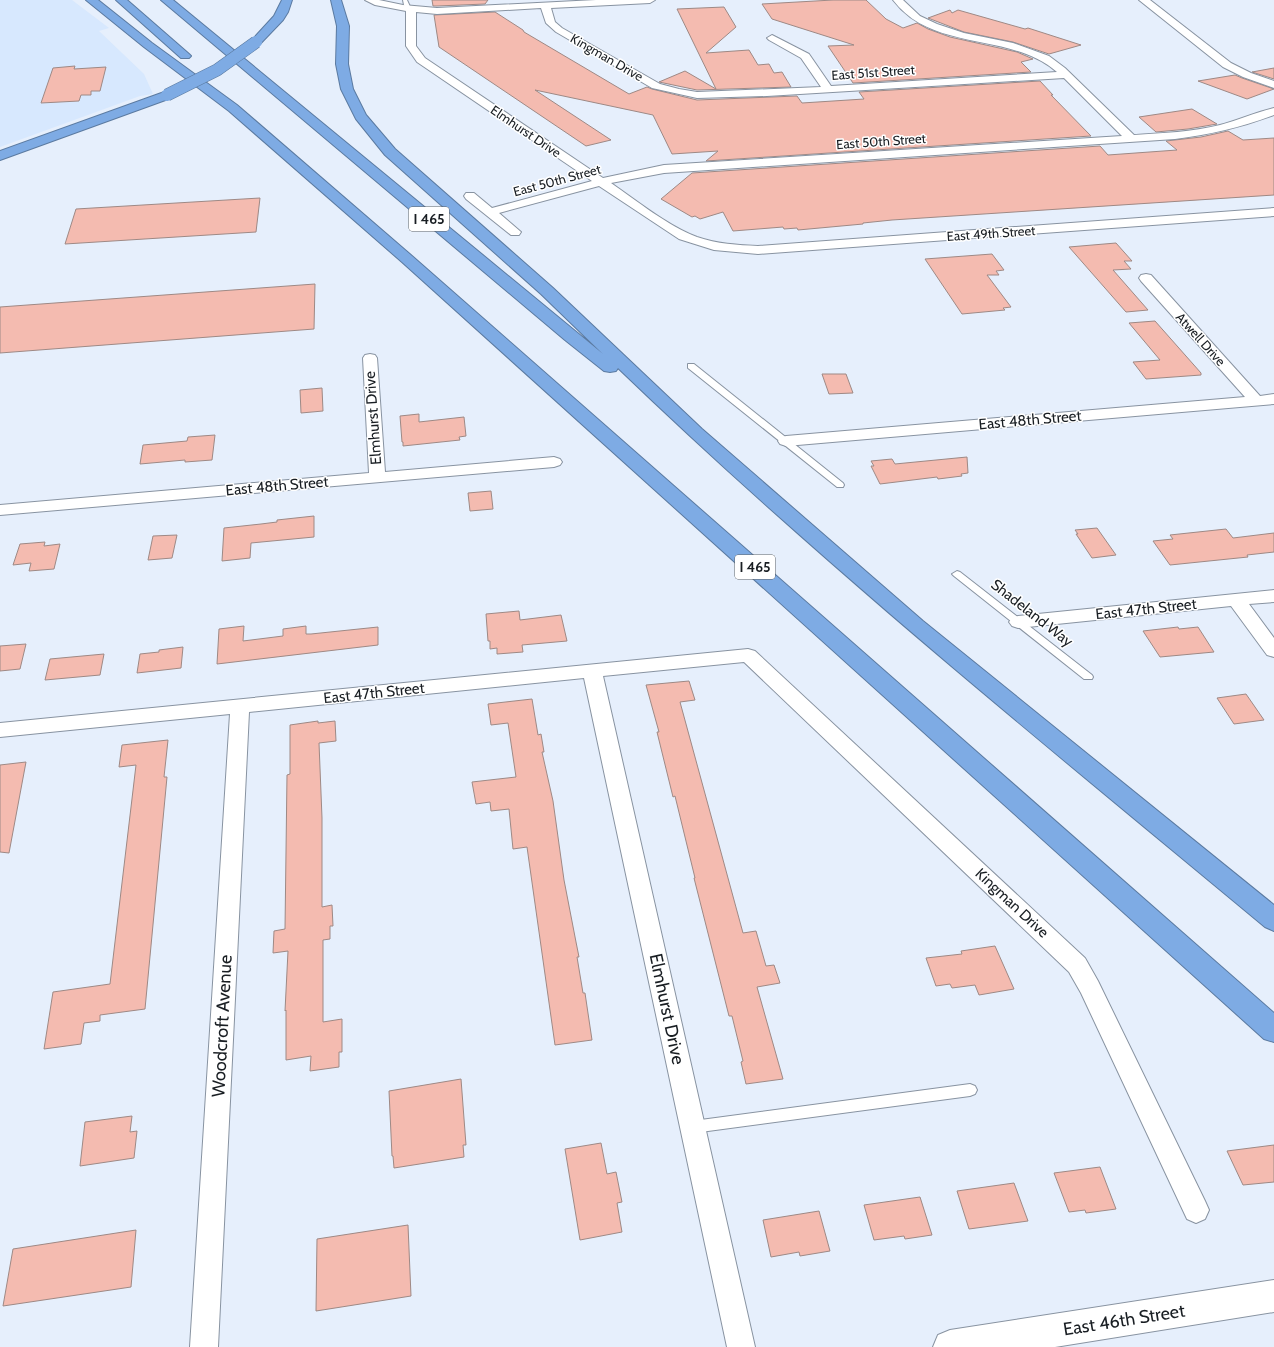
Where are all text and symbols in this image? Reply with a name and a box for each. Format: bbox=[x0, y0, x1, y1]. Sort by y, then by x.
street label: Kingman Drive bbox=[568, 30, 646, 84]
street label: East 51st Street bbox=[831, 61, 916, 83]
street label: Elmhurst Drive bbox=[488, 102, 565, 161]
street label: East 50th Street bbox=[836, 130, 927, 152]
street label: East 50th Street bbox=[511, 160, 603, 199]
road number: I 465 bbox=[409, 207, 449, 231]
street label: East 49th Street bbox=[946, 222, 1036, 244]
street label: Atwell Drive bbox=[1173, 309, 1229, 369]
street label: Elmhurst Drive bbox=[361, 370, 385, 466]
street label: East 48th Street bbox=[978, 407, 1082, 433]
street label: East 48th Street bbox=[225, 473, 329, 499]
road number: I 465 bbox=[735, 555, 775, 579]
street label: Shadeland Way bbox=[987, 575, 1077, 651]
street label: East 47th Street bbox=[1095, 595, 1197, 623]
street label: East 47th Street bbox=[323, 679, 425, 707]
street label: Kingman Drive bbox=[972, 864, 1053, 942]
street label: Elmhurst Drive bbox=[645, 952, 689, 1066]
street label: Woodcroft Avenue bbox=[207, 954, 237, 1098]
street label: East 46th Street bbox=[1062, 1300, 1186, 1340]

